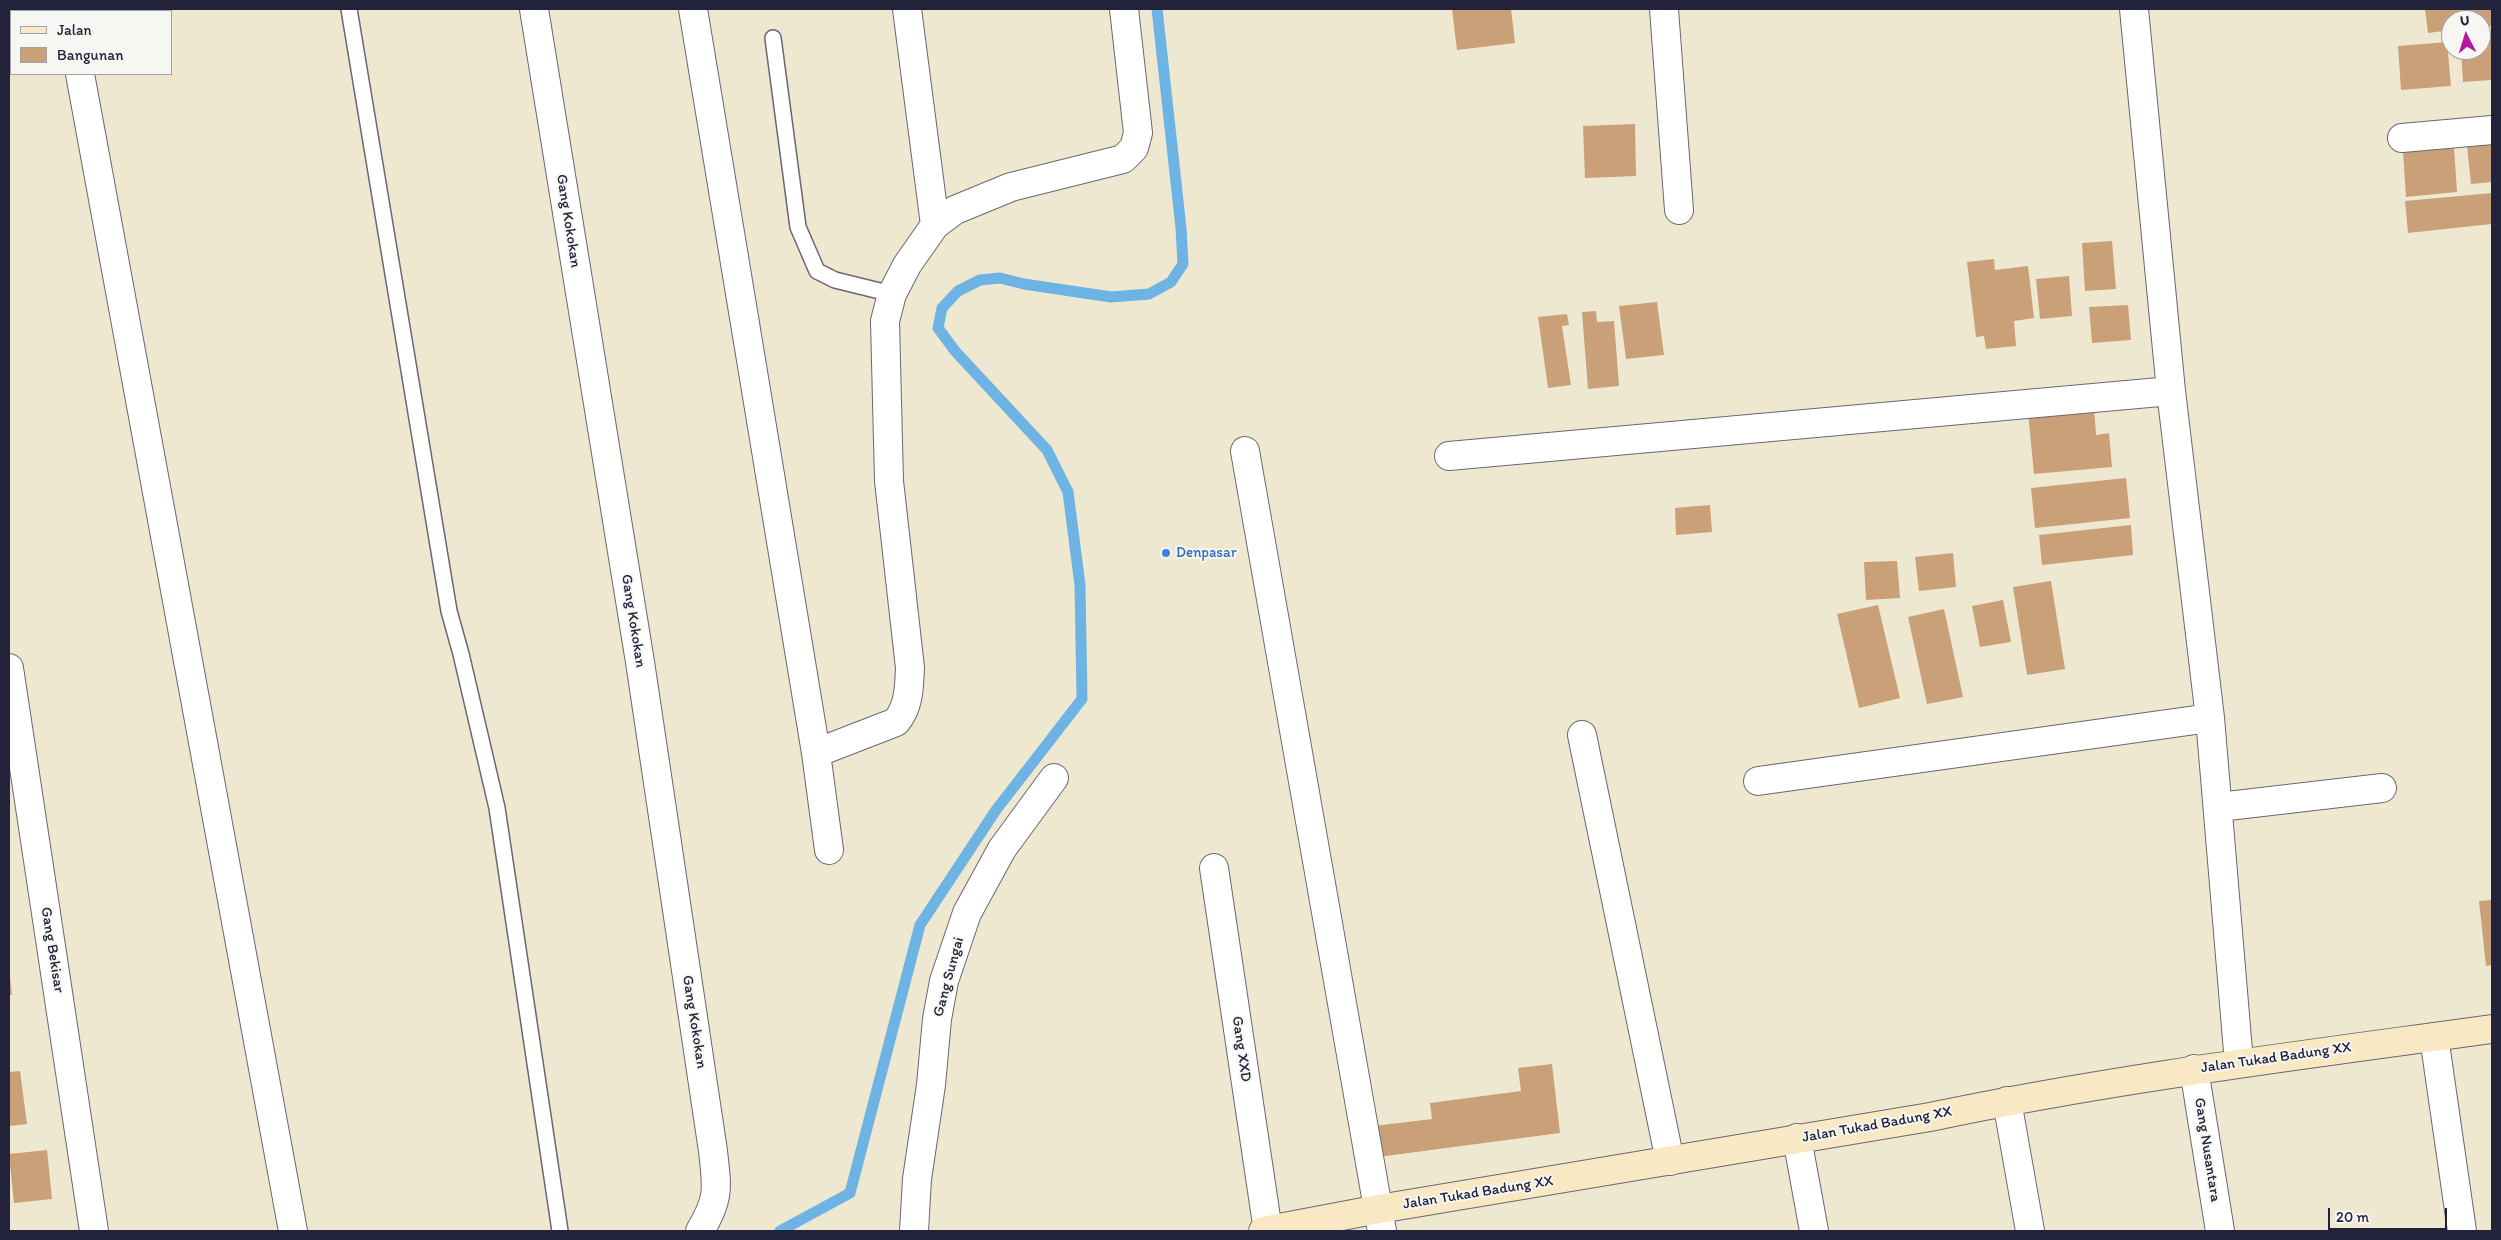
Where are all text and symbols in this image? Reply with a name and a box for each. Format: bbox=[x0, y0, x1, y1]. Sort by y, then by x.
legend bbox=[10, 10, 172, 75]
north arrow bbox=[2441, 10, 2491, 60]
text: U bbox=[2459, 12, 2470, 29]
text: Jalan bbox=[57, 21, 91, 39]
text: Bangunan bbox=[57, 46, 124, 64]
street label: Gang Kokokan bbox=[552, 173, 584, 269]
place label: Denpasar bbox=[1176, 544, 1237, 562]
marker: Denpasar bbox=[1160, 547, 1172, 559]
street label: Gang Kokokan bbox=[617, 573, 649, 669]
street label: Gang Bekisar bbox=[36, 906, 68, 994]
street label: Gang Sungai bbox=[930, 935, 968, 1019]
street label: Gang Kokokan bbox=[678, 974, 710, 1070]
street label: Gang XXD bbox=[1227, 1015, 1255, 1083]
street label: Jalan Tukad Badung XX bbox=[2200, 1039, 2352, 1077]
street label: Gang Nusantara bbox=[2190, 1097, 2224, 1203]
street label: Jalan Tukad Badung XX bbox=[1801, 1103, 1953, 1147]
street label: Jalan Tukad Badung XX bbox=[1402, 1172, 1554, 1214]
scale bar bbox=[2331, 1198, 2450, 1230]
text: 20 m bbox=[2336, 1208, 2369, 1226]

